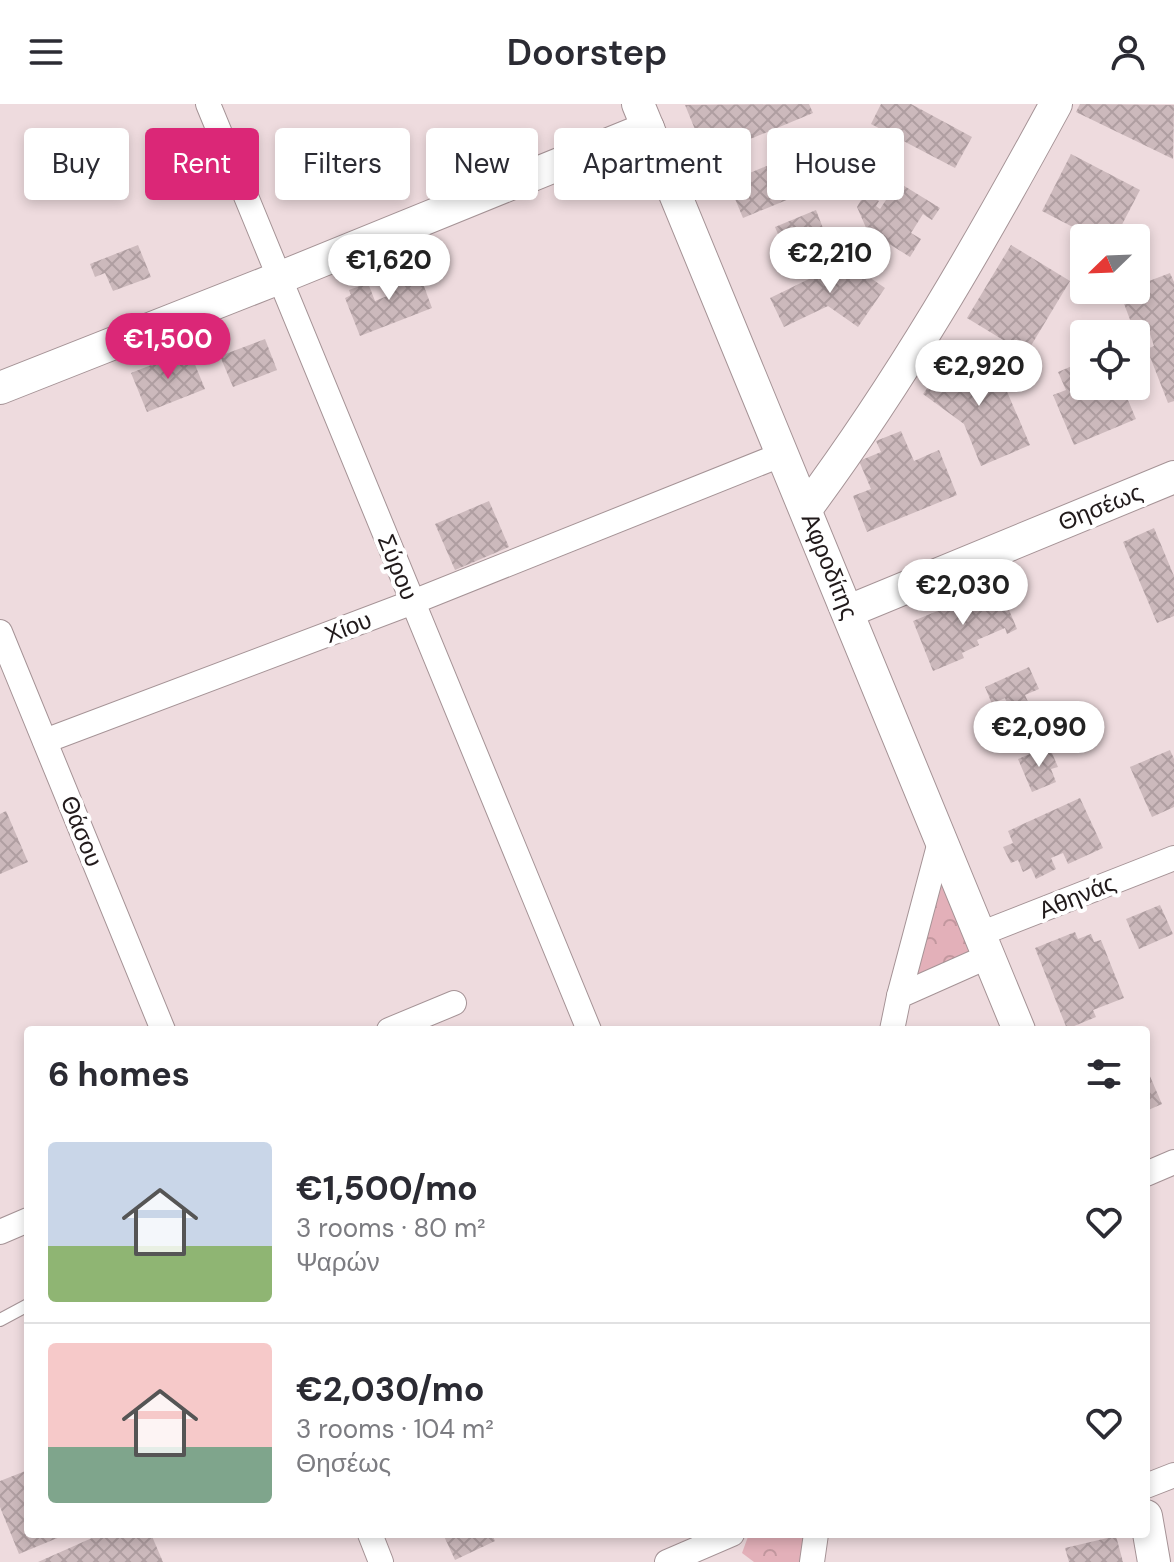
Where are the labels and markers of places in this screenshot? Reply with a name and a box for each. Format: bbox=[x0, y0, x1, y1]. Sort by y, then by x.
pin: €2,210 bbox=[765, 227, 895, 295]
pin: €1,620 bbox=[324, 234, 454, 302]
pin: €1,500 bbox=[103, 313, 233, 381]
pin: €2,920 bbox=[914, 340, 1044, 408]
pin: €2,030 bbox=[898, 559, 1028, 627]
pin: €2,090 bbox=[974, 701, 1104, 769]

